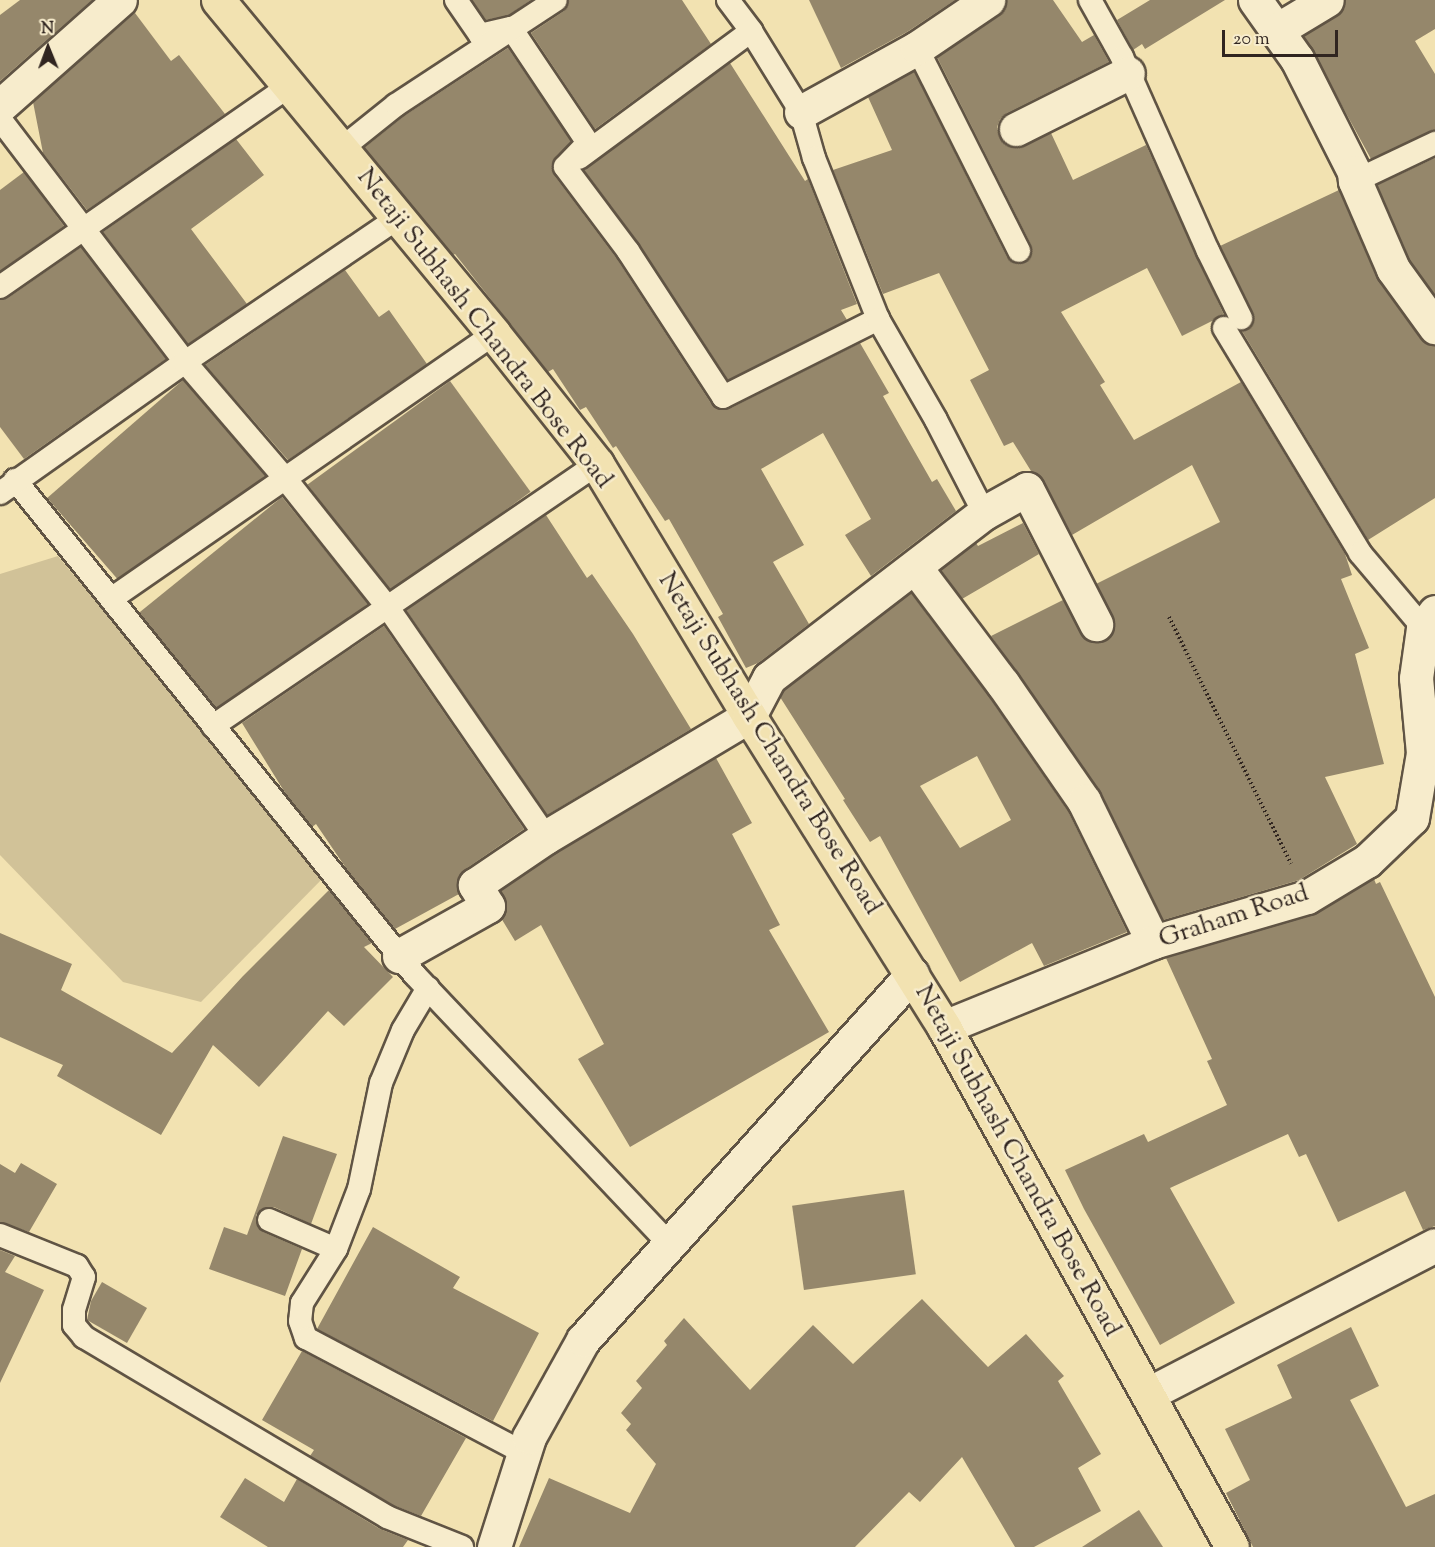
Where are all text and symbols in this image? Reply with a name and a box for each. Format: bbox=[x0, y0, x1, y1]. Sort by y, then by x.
north arrow bbox=[18, 18, 78, 78]
text: N bbox=[41, 18, 54, 41]
scale bar bbox=[1225, 18, 1340, 56]
text: 20 m bbox=[1233, 27, 1270, 53]
street label: Netaji Subhash Chandra Bose Road bbox=[349, 163, 619, 495]
street label: Netaji Subhash Chandra Bose Road bbox=[650, 567, 888, 921]
street label: Graham Road bbox=[1155, 878, 1313, 956]
street label: Netaji Subhash Chandra Bose Road bbox=[907, 980, 1127, 1342]

